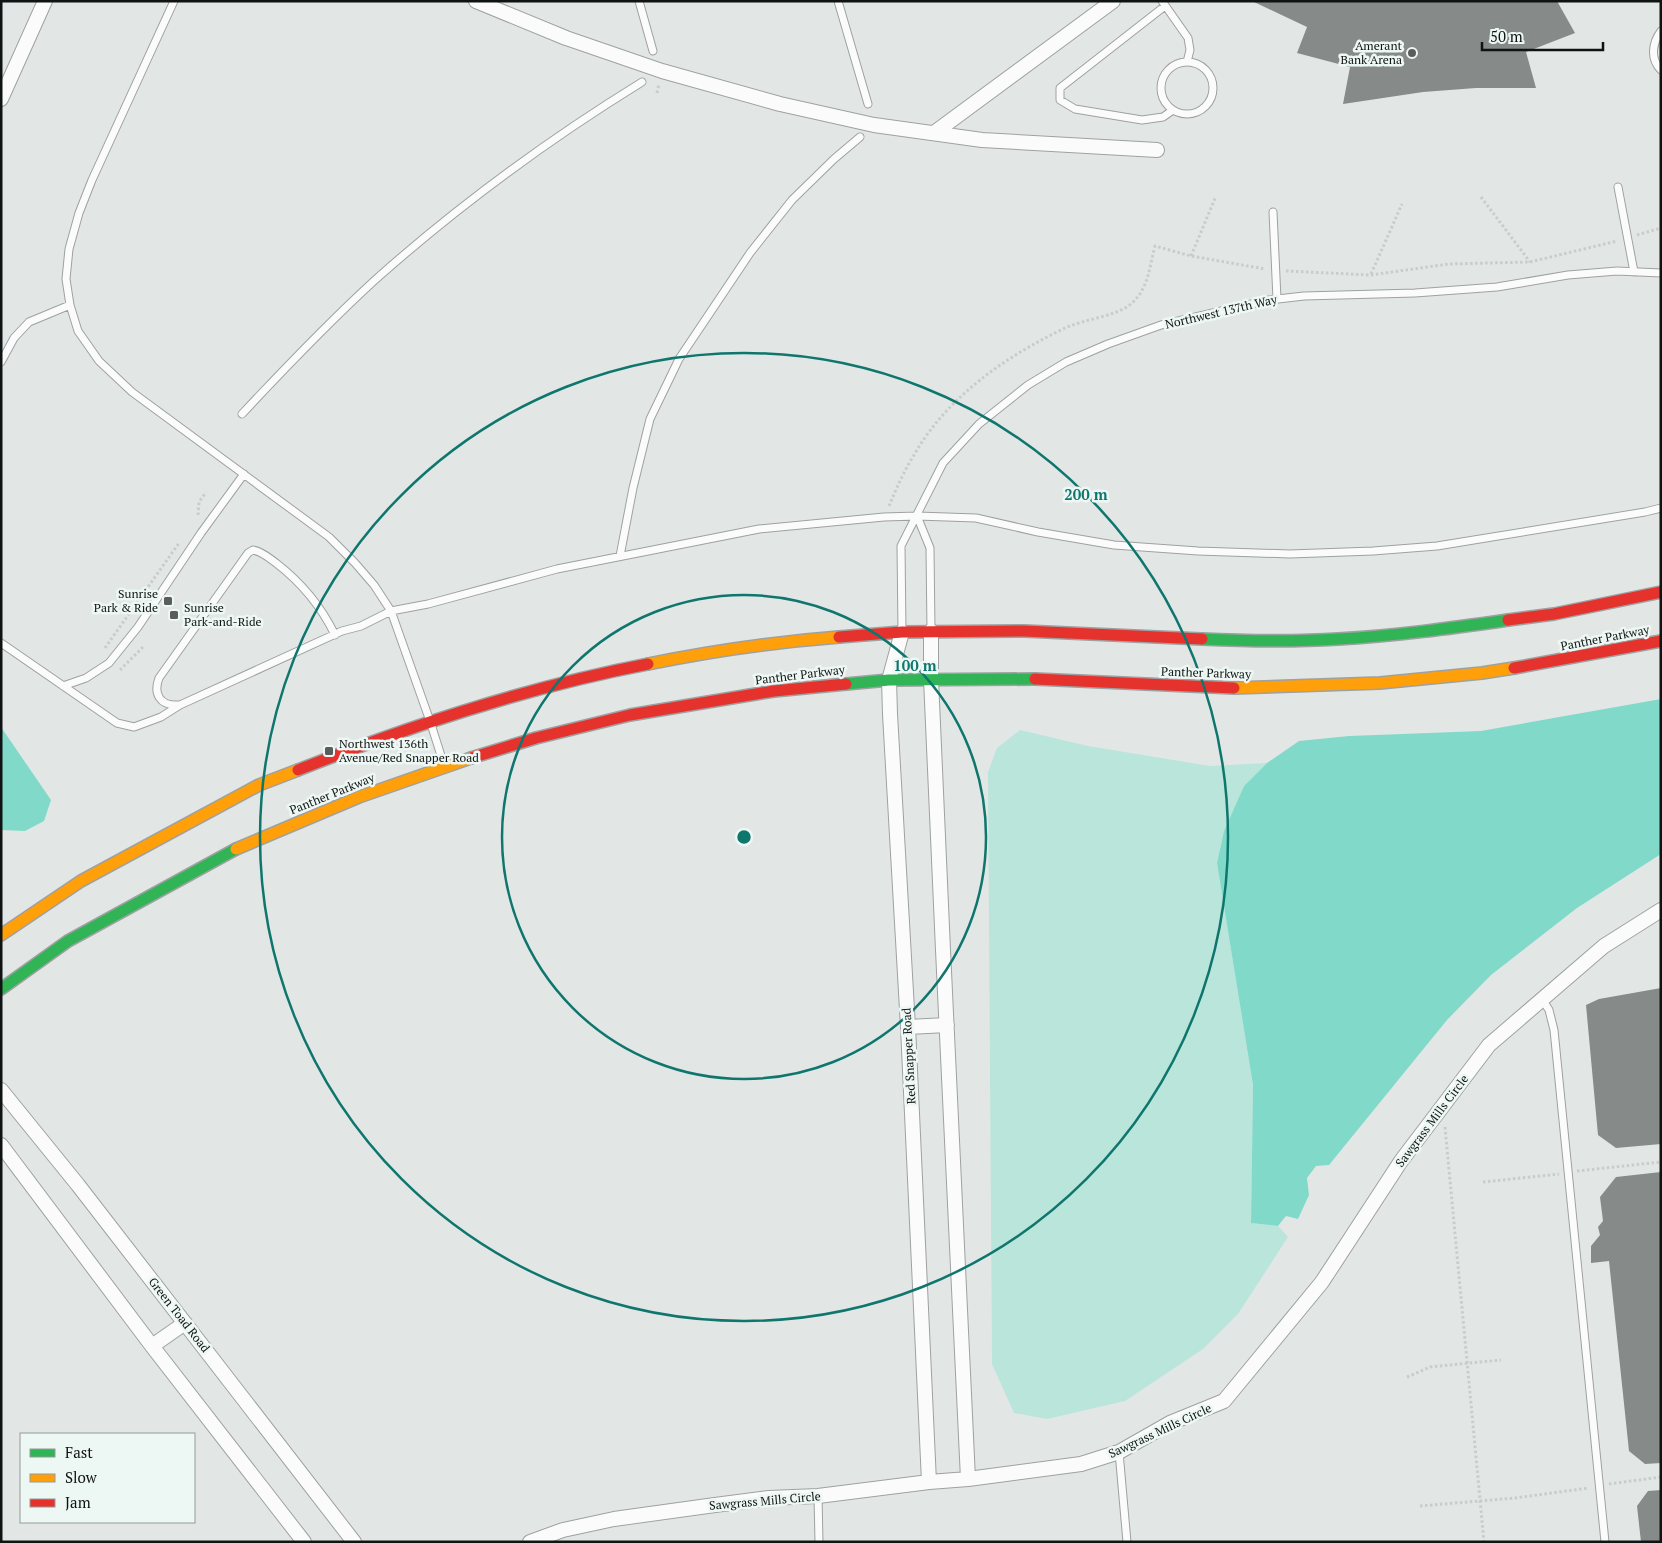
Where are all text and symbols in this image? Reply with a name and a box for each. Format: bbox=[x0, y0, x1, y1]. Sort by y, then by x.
scale bar bbox=[1482, 20, 1603, 52]
text: 50 m bbox=[1490, 26, 1523, 46]
place label: Amerant Bank Arena bbox=[1341, 38, 1403, 67]
marker: Amerant Bank Arena bbox=[1406, 47, 1418, 59]
street label: Northwest 137th Way bbox=[1163, 291, 1279, 332]
text: 200 m bbox=[1064, 484, 1108, 504]
place label: Sunrise Park & Ride bbox=[94, 586, 158, 615]
marker: Sunrise Park & Ride bbox=[162, 595, 174, 607]
place label: Sunrise Park-and-Ride bbox=[184, 600, 262, 629]
marker: Sunrise Park-and-Ride bbox=[168, 609, 180, 621]
street label: Panther Parkway bbox=[1559, 621, 1652, 653]
text: 100 m bbox=[893, 655, 937, 675]
street label: Panther Parkway bbox=[754, 661, 847, 687]
street label: Panther Parkway bbox=[1161, 663, 1252, 682]
place label: Northwest 136th Avenue/Red Snapper Road bbox=[339, 736, 479, 765]
marker: Northwest 136th Avenue/Red Snapper Road bbox=[323, 745, 335, 757]
street label: Panther Parkway bbox=[287, 769, 377, 817]
centre of rings bbox=[735, 828, 753, 846]
street label: Red Snapper Road bbox=[898, 1007, 919, 1105]
street label: Sawgrass Mills Circle bbox=[1392, 1071, 1471, 1170]
street label: Green Toad Road bbox=[146, 1274, 213, 1355]
street label: Sawgrass Mills Circle bbox=[1106, 1400, 1214, 1461]
legend bbox=[20, 1433, 195, 1523]
text: Fast bbox=[65, 1442, 93, 1462]
text: Slow bbox=[65, 1467, 98, 1487]
street label: Sawgrass Mills Circle bbox=[709, 1488, 821, 1513]
text: Jam bbox=[65, 1492, 91, 1512]

